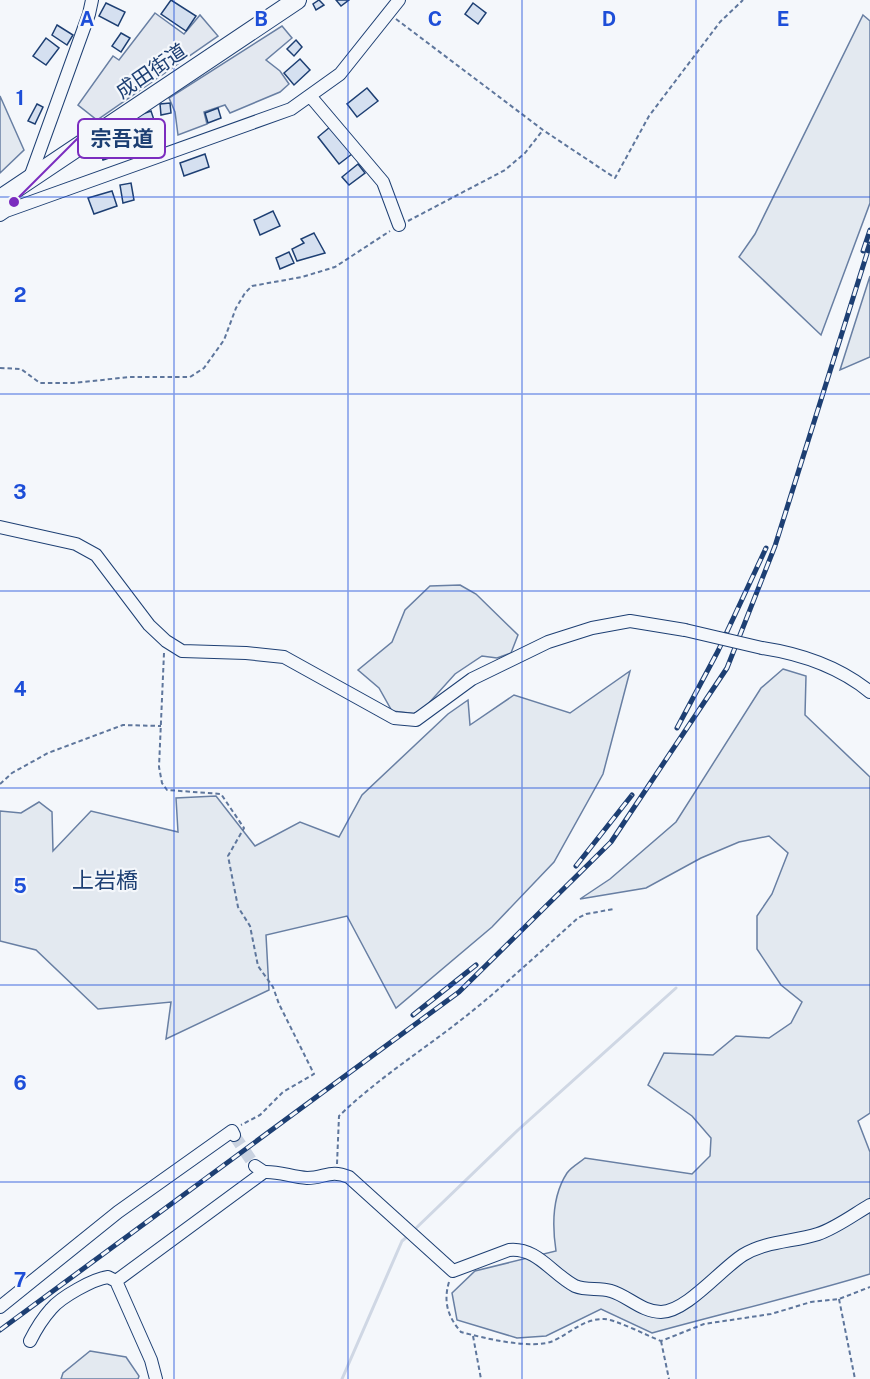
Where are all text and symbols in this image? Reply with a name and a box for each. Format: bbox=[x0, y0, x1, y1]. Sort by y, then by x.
text: A bbox=[80, 7, 94, 31]
text: B bbox=[254, 7, 268, 31]
text: C bbox=[428, 7, 442, 31]
text: D bbox=[602, 7, 616, 31]
text: E bbox=[777, 7, 789, 31]
street label: 成田街道 bbox=[111, 39, 191, 103]
text: 1 bbox=[16, 86, 24, 110]
callout: 宗吾道 bbox=[78, 119, 165, 158]
text: 宗吾道 bbox=[91, 126, 154, 151]
text: 2 bbox=[14, 283, 26, 307]
text: 3 bbox=[13, 480, 27, 504]
text: 4 bbox=[13, 677, 27, 701]
district label: 上岩橋 bbox=[72, 867, 138, 893]
text: 5 bbox=[13, 874, 27, 898]
text: 6 bbox=[13, 1071, 27, 1095]
text: 7 bbox=[14, 1268, 26, 1292]

